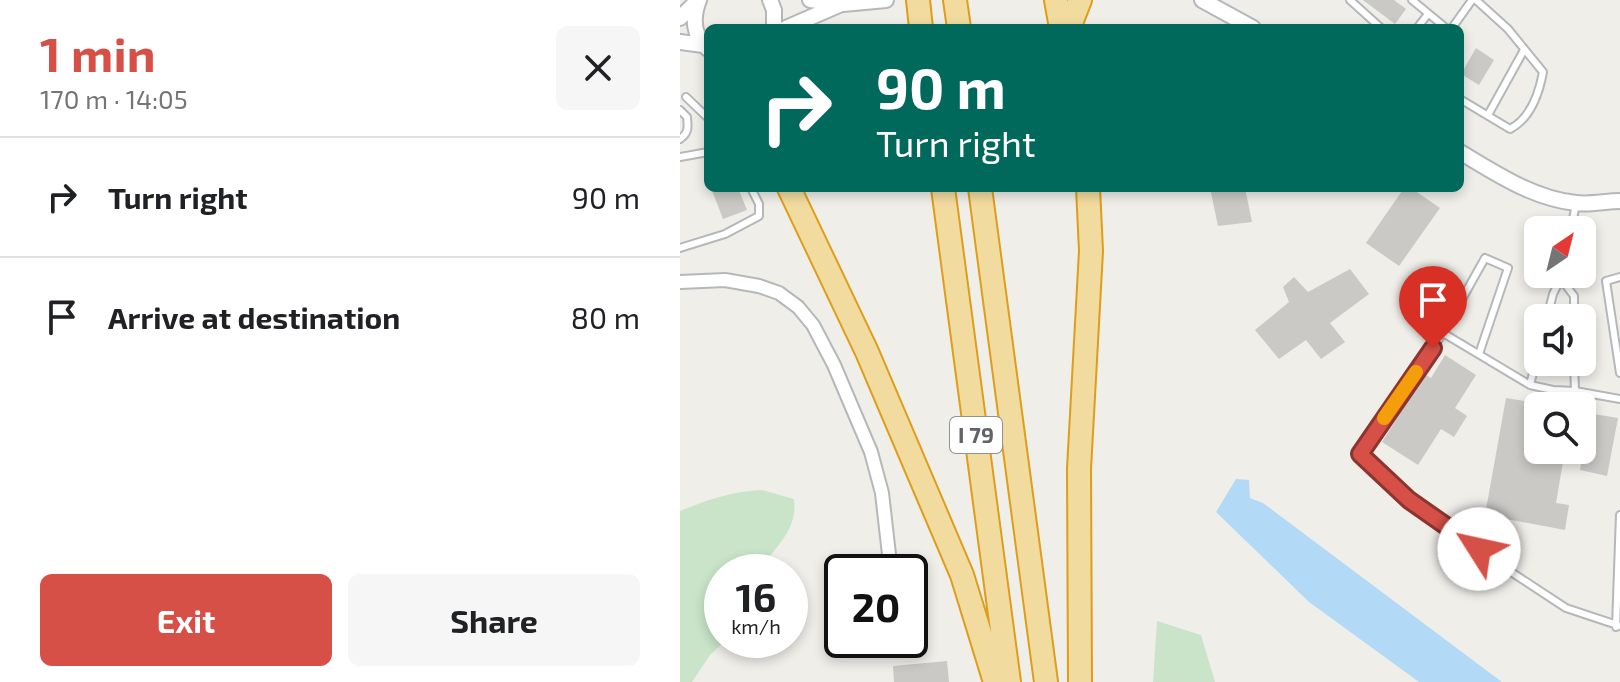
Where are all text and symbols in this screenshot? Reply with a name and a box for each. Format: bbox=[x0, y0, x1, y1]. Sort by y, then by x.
text: 1 min bbox=[40, 24, 156, 82]
button: close bbox=[556, 26, 640, 110]
text: 90 m bbox=[876, 53, 1006, 120]
icon: right bbox=[744, 56, 848, 160]
text: 170 m · 14:05 bbox=[40, 83, 188, 114]
text: Turn right bbox=[876, 121, 1036, 164]
icon: right bbox=[40, 175, 84, 219]
text: Turn right bbox=[108, 179, 248, 215]
text: 90 m bbox=[572, 179, 640, 215]
north arrow bbox=[1524, 216, 1596, 288]
map controls bbox=[1524, 216, 1596, 464]
pin bbox=[1399, 266, 1467, 348]
icon: arrive bbox=[1411, 278, 1455, 322]
icon: arrive bbox=[40, 295, 84, 339]
text: Arrive at destination bbox=[108, 299, 400, 335]
text: 80 m bbox=[571, 299, 640, 335]
button: sound bbox=[1524, 304, 1596, 376]
button: search bbox=[1524, 392, 1596, 464]
road number: I 79 bbox=[950, 417, 1002, 453]
position arrow bbox=[1437, 507, 1521, 591]
speed limit sign: 20 bbox=[824, 554, 928, 658]
text: 16 bbox=[736, 572, 776, 620]
button: Exit bbox=[40, 574, 332, 666]
button: Share bbox=[348, 574, 640, 666]
text: km/h bbox=[731, 614, 781, 638]

